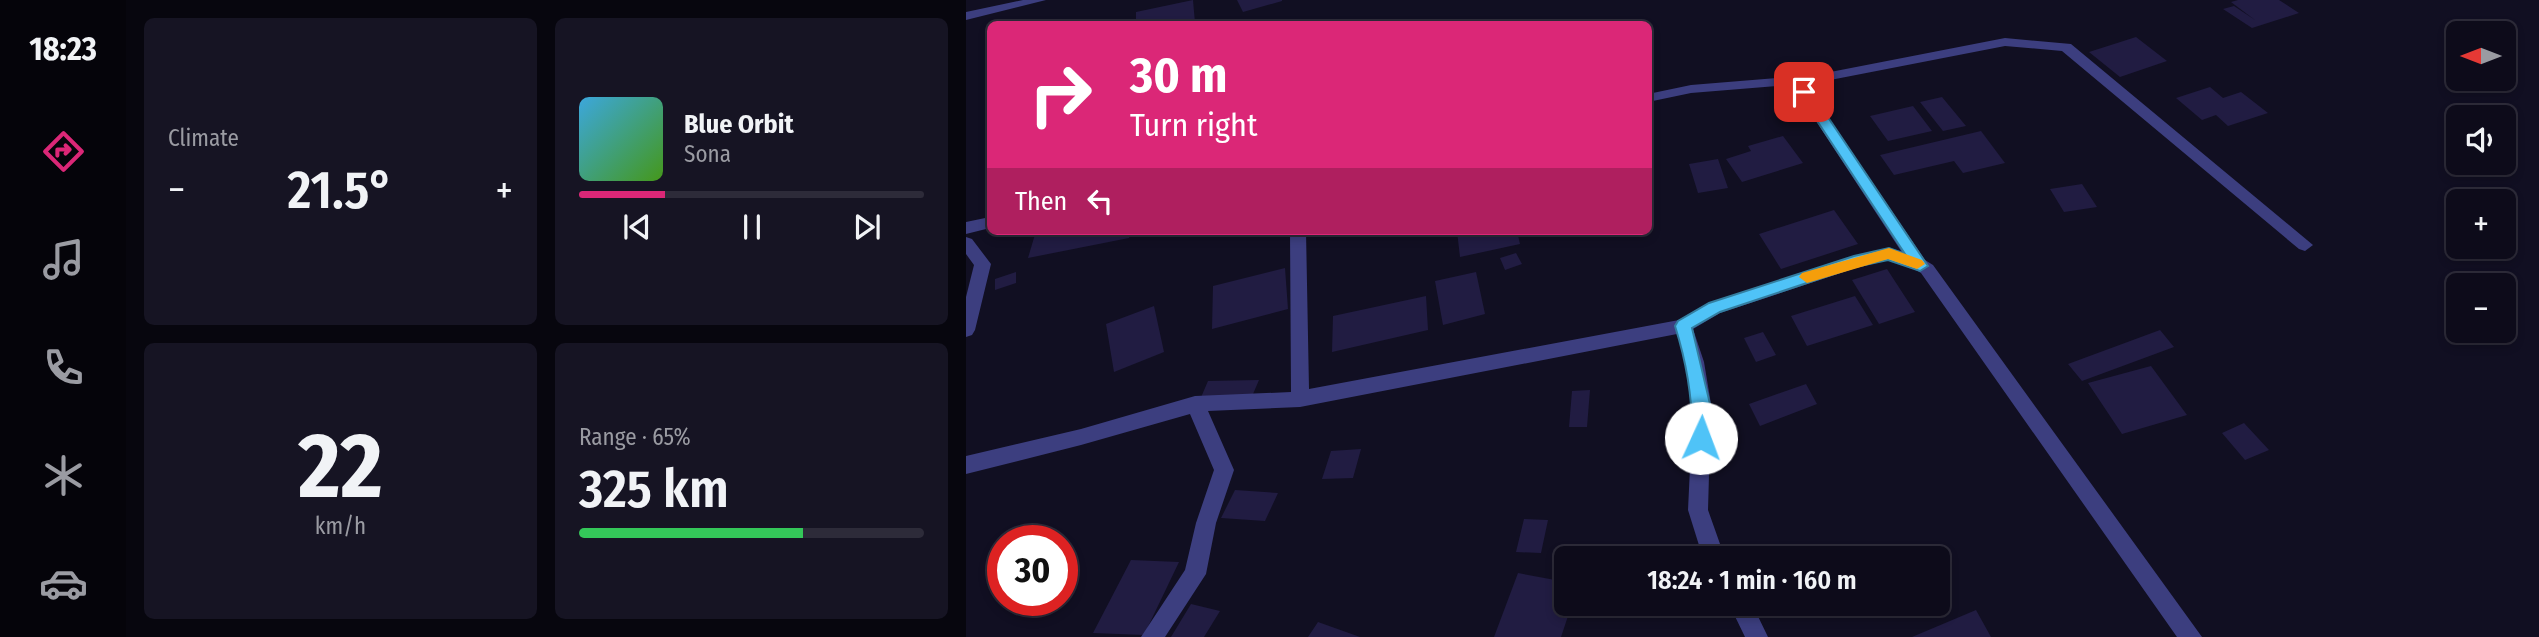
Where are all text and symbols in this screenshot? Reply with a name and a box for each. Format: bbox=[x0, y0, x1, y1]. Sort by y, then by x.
north arrow bbox=[2446, 21, 2516, 91]
map controls bbox=[2446, 21, 2516, 343]
text: 18:23 bbox=[29, 30, 97, 68]
text: 30 m bbox=[1130, 46, 1228, 105]
icon: right bbox=[1015, 49, 1106, 140]
pin bbox=[1774, 62, 1834, 122]
icon: arrive bbox=[1785, 73, 1823, 111]
button: sound bbox=[2446, 105, 2516, 175]
text: Turn right bbox=[1130, 106, 1257, 144]
text: Blue Orbit bbox=[684, 109, 794, 140]
text: Climate bbox=[168, 124, 239, 152]
icon: directions bbox=[39, 127, 88, 176]
text: Sona bbox=[684, 140, 731, 168]
text: 21.5° bbox=[288, 159, 393, 222]
text: − bbox=[168, 167, 185, 213]
text: + bbox=[496, 167, 513, 213]
icon: left bbox=[1081, 182, 1119, 220]
text: Then bbox=[1015, 186, 1067, 217]
button: + bbox=[2446, 189, 2516, 259]
icon: previous bbox=[618, 208, 656, 246]
icon: pause bbox=[733, 208, 771, 246]
icon: next bbox=[848, 208, 886, 246]
icon: music bbox=[39, 235, 88, 284]
button: − bbox=[2446, 273, 2516, 343]
icon: phone bbox=[39, 343, 88, 392]
position arrow bbox=[1664, 401, 1738, 475]
text: 22 bbox=[298, 412, 383, 521]
text: Range · 65% bbox=[579, 423, 691, 451]
icon: climate bbox=[39, 451, 88, 500]
text: 325 km bbox=[579, 458, 729, 521]
text: km/h bbox=[315, 512, 366, 540]
speed limit sign: 30 bbox=[987, 525, 1078, 616]
icon: car bbox=[39, 559, 88, 608]
text: 18:24 · 1 min · 160 m bbox=[1647, 565, 1857, 596]

